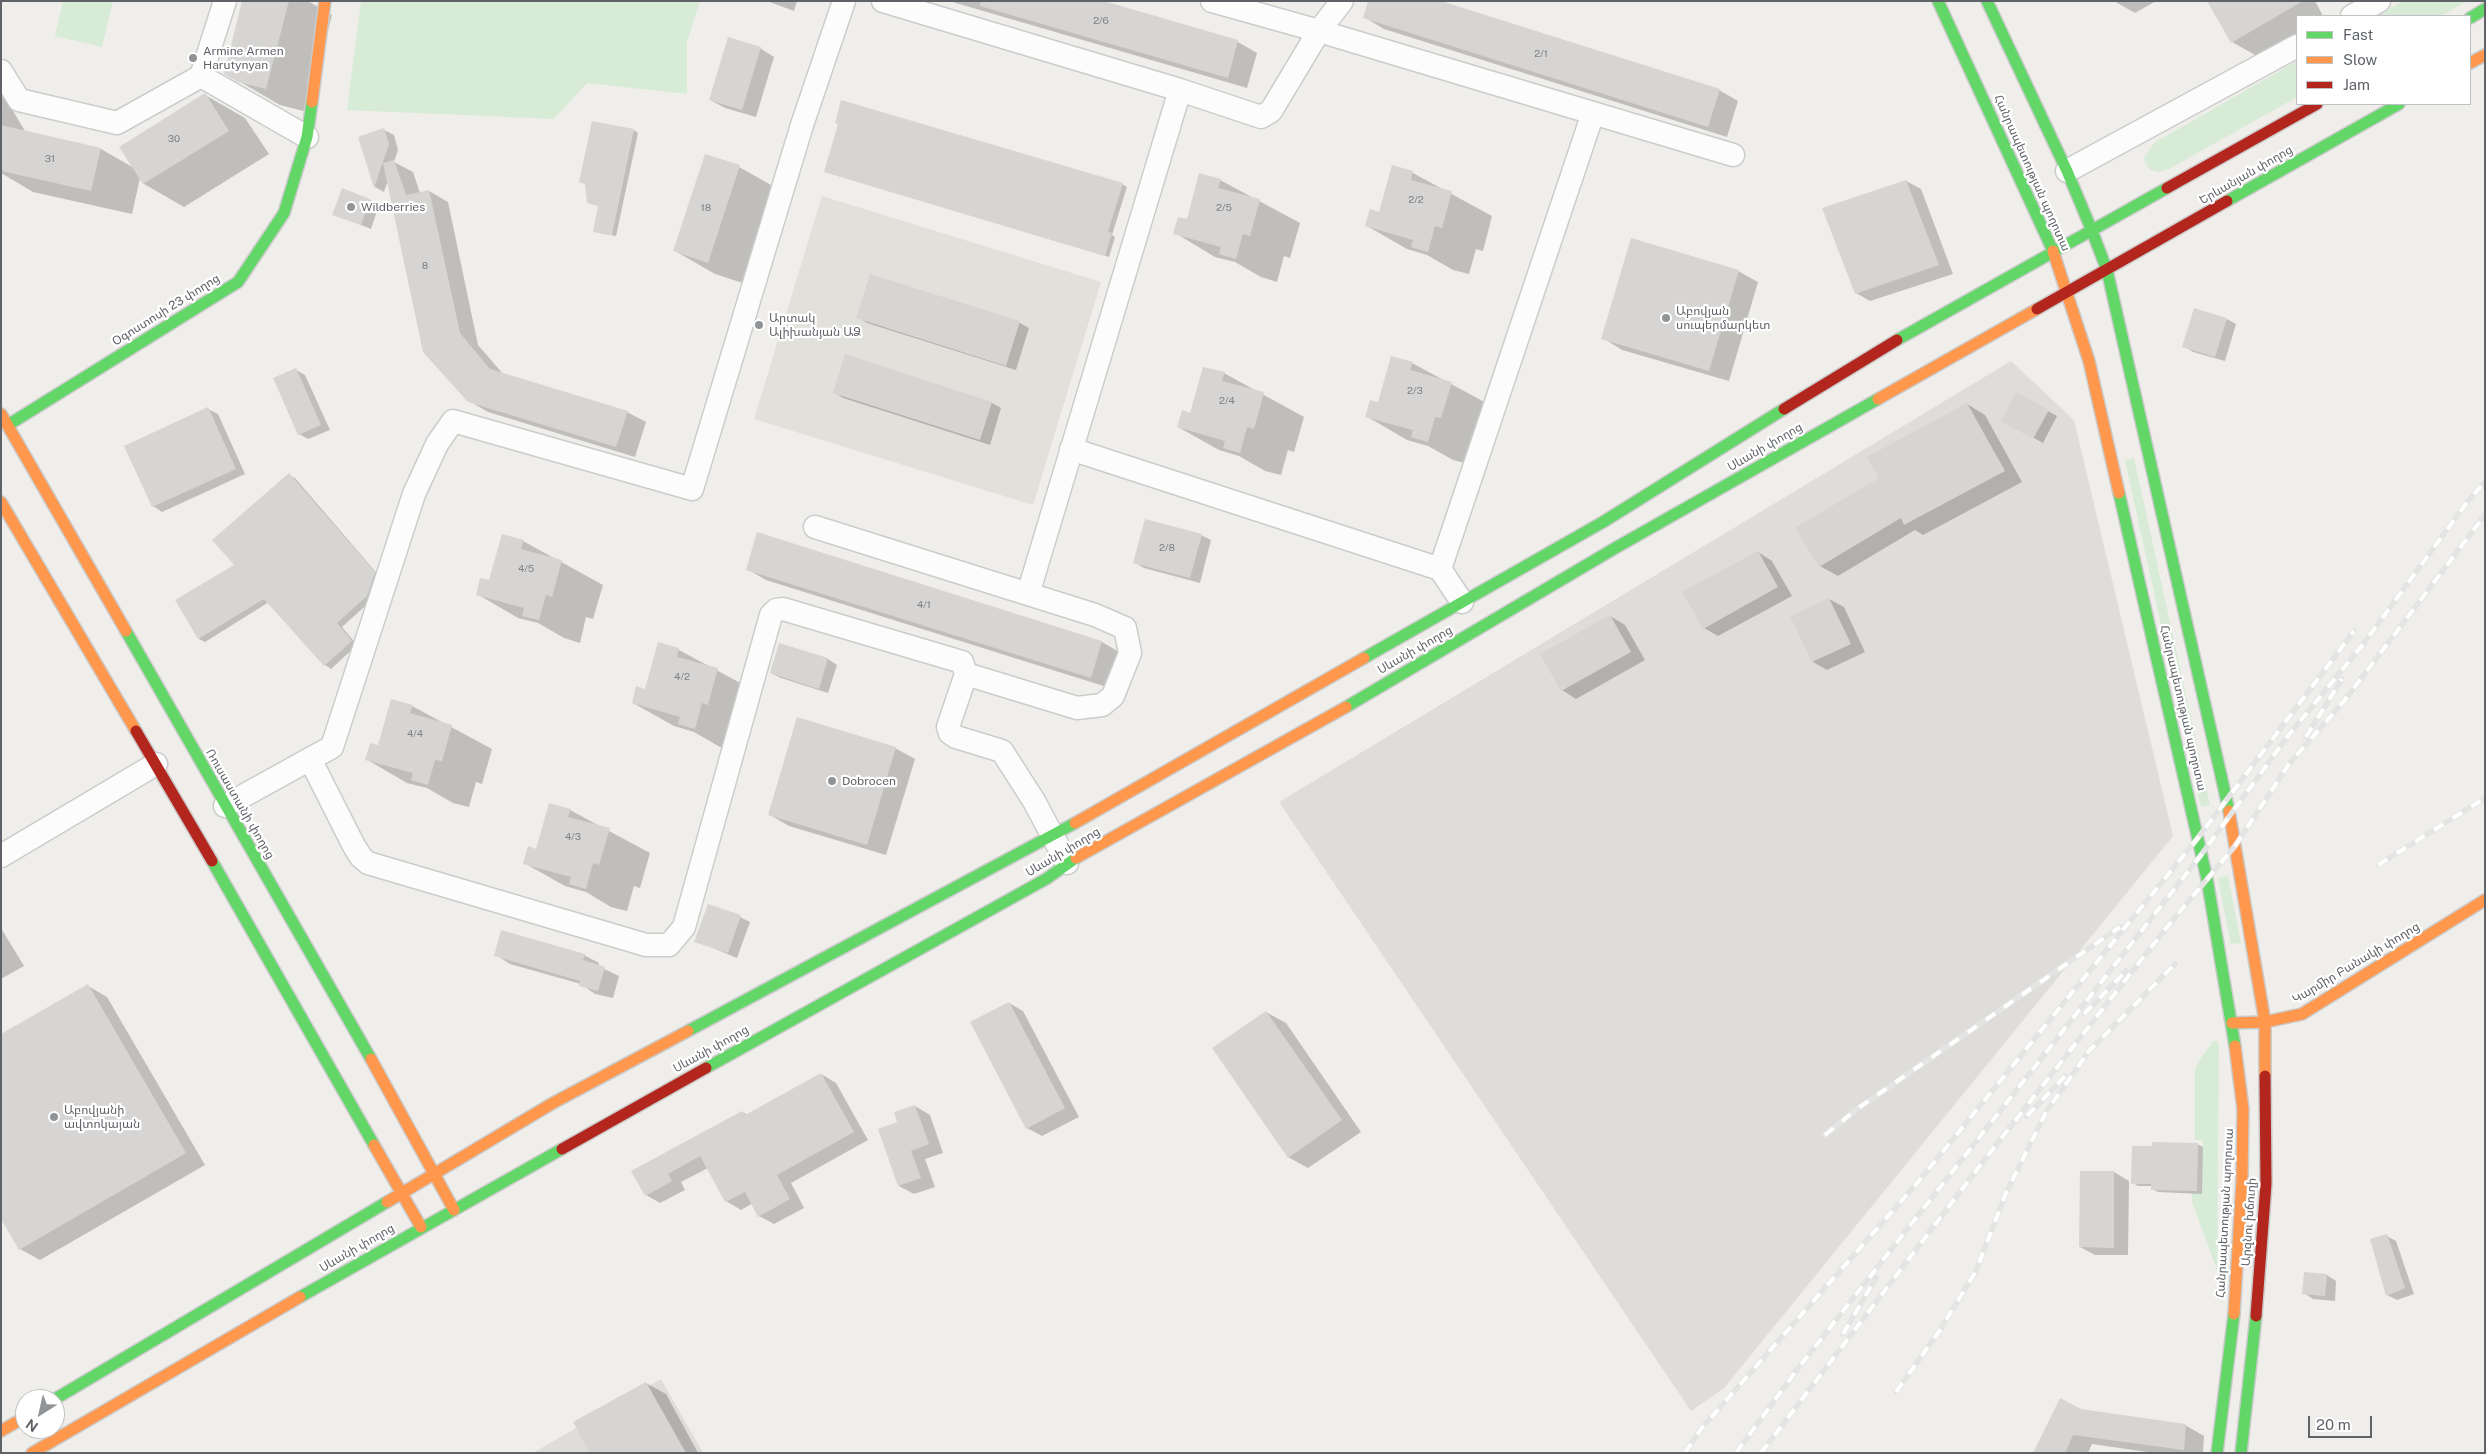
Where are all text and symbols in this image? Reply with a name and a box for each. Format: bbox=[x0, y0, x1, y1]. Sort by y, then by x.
house number: 2/6 bbox=[1093, 15, 1109, 27]
legend bbox=[2296, 15, 2471, 105]
text: Fast bbox=[2343, 26, 2373, 43]
place label: Armine Armen Harutynyan bbox=[203, 44, 284, 72]
house number: 2/1 bbox=[1534, 48, 1548, 60]
text: Slow bbox=[2343, 51, 2377, 68]
marker: Armine Armen Harutynyan bbox=[187, 52, 199, 64]
text: Jam bbox=[2343, 76, 2370, 93]
street label: Հանրապետության պողոտա bbox=[1991, 93, 2073, 253]
house number: 30 bbox=[168, 133, 180, 145]
street label: Երևանյան փողոց bbox=[2197, 142, 2295, 208]
house number: 31 bbox=[45, 153, 55, 165]
house number: 2/2 bbox=[1408, 194, 1424, 206]
place label: Wildberries bbox=[361, 200, 425, 214]
marker: Wildberries bbox=[345, 201, 357, 213]
house number: 18 bbox=[701, 202, 711, 214]
house number: 2/5 bbox=[1216, 202, 1232, 214]
house number: 8 bbox=[422, 260, 428, 272]
street label: Օգոստոսի 23 փողոց bbox=[110, 271, 222, 349]
place label: Աբովյան սուպերմարկետ bbox=[1676, 304, 1770, 332]
place label: Արտակ Ալիխանյան ԱՁ bbox=[769, 311, 861, 339]
marker: Աբովյան սուպերմարկետ bbox=[1660, 312, 1672, 324]
marker: Արտակ Ալիխանյան ԱՁ bbox=[753, 319, 765, 331]
house number: 2/3 bbox=[1407, 385, 1423, 397]
house number: 2/4 bbox=[1219, 395, 1235, 407]
street label: Սևանի փողոց bbox=[1725, 420, 1805, 474]
house number: 2/8 bbox=[1159, 542, 1175, 554]
house number: 4/5 bbox=[518, 563, 534, 575]
house number: 4/1 bbox=[917, 599, 931, 611]
street label: Սևանի փողոց bbox=[1375, 623, 1455, 677]
street label: Հանրապետության պողոտա bbox=[2157, 624, 2209, 792]
house number: 4/2 bbox=[674, 671, 690, 683]
house number: 4/4 bbox=[407, 728, 423, 740]
street label: Ռուսաստանի փողոց bbox=[203, 746, 277, 862]
place label: Dobrocen bbox=[842, 774, 896, 788]
marker: Dobrocen bbox=[826, 775, 838, 787]
street label: Սևանի փողոց bbox=[1023, 824, 1103, 880]
house number: 4/3 bbox=[565, 831, 581, 843]
street label: Կարմիր Բանակի փողոց bbox=[2290, 919, 2422, 1007]
street label: Սևանի փողոց bbox=[671, 1022, 751, 1076]
place label: Աբովյանի ավտոկայան bbox=[64, 1103, 140, 1131]
marker: Աբովյանի ավտոկայան bbox=[48, 1111, 60, 1123]
street label: Հանրապետության պողոտա bbox=[2213, 1128, 2237, 1298]
street label: Արզնու խճուղի bbox=[2239, 1177, 2259, 1267]
street label: Սևանի փողոց bbox=[317, 1221, 397, 1275]
north arrow bbox=[15, 1389, 65, 1439]
scale bar bbox=[2311, 1406, 2375, 1438]
text: N bbox=[23, 1416, 41, 1435]
text: 20 m bbox=[2316, 1416, 2351, 1433]

